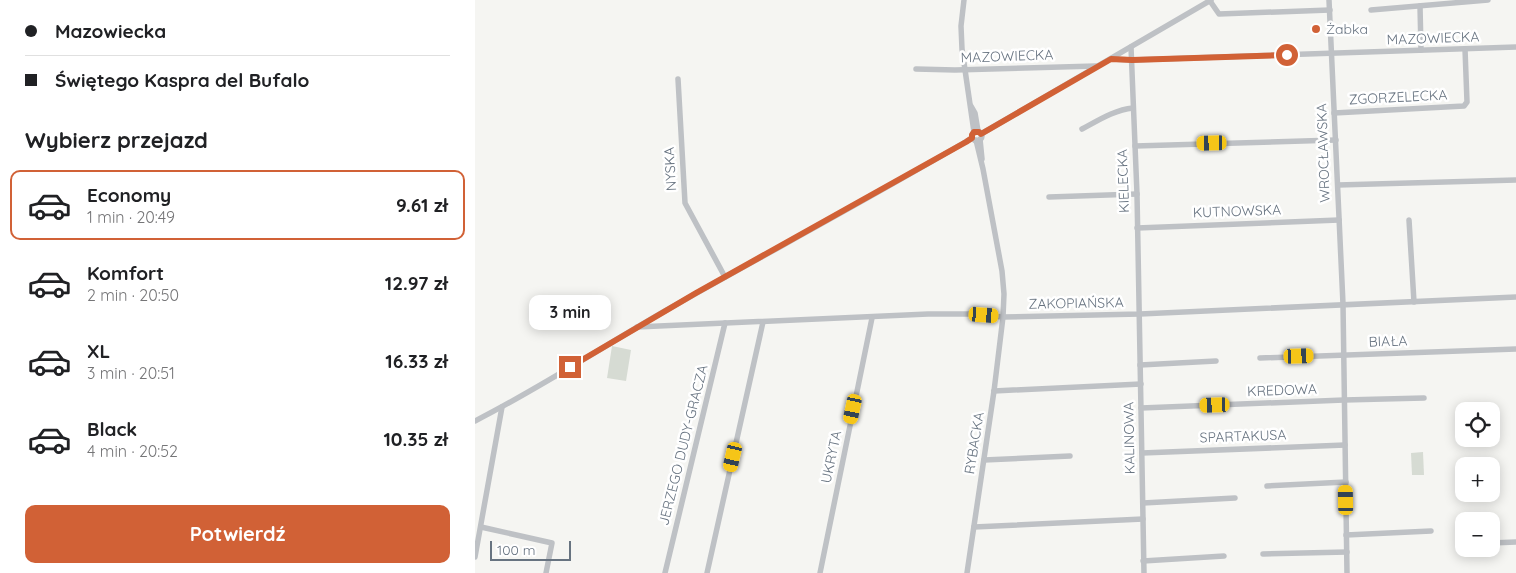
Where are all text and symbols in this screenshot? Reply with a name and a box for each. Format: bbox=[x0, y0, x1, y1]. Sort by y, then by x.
text: Mazowiecka bbox=[55, 19, 166, 43]
place label: Żabka bbox=[1326, 20, 1368, 38]
marker: Żabka bbox=[1310, 23, 1322, 35]
street label: MAZOWIECKA bbox=[1386, 27, 1480, 49]
route start bbox=[1276, 44, 1298, 66]
street label: MAZOWIECKA bbox=[960, 45, 1054, 67]
text: Świętego Kaspra del Bufalo bbox=[55, 68, 309, 92]
street label: ZGORZELECKA bbox=[1348, 85, 1448, 109]
street label: WROCŁAWSKA bbox=[1312, 103, 1334, 203]
text: Wybierz przejazd bbox=[25, 126, 208, 154]
car bbox=[1196, 135, 1227, 151]
street label: NYSKA bbox=[660, 147, 680, 191]
street label: KIELECKA bbox=[1113, 149, 1133, 213]
icon: car bbox=[27, 183, 72, 228]
text: Economy bbox=[87, 183, 171, 207]
text: 9.61 zł bbox=[396, 193, 448, 217]
street label: KUTNOWSKA bbox=[1193, 200, 1281, 222]
text: 1 min · 20:49 bbox=[87, 207, 175, 227]
icon: car bbox=[27, 261, 72, 306]
text: Komfort bbox=[87, 261, 164, 285]
text: 12.97 zł bbox=[385, 271, 448, 295]
text: 2 min · 20:50 bbox=[87, 285, 179, 305]
street label: ZAKOPIAŃSKA bbox=[1028, 293, 1124, 313]
callout: 3 min bbox=[529, 294, 611, 330]
text: 3 min bbox=[549, 302, 591, 322]
car bbox=[968, 306, 999, 324]
street label: BIAŁA bbox=[1368, 331, 1408, 351]
icon: car bbox=[27, 339, 72, 384]
text: XL bbox=[87, 339, 110, 363]
car bbox=[1283, 348, 1314, 364]
text: 16.33 zł bbox=[385, 349, 448, 373]
route end bbox=[559, 356, 581, 378]
text: 3 min · 20:51 bbox=[87, 363, 175, 383]
street label: JERZEGO DUDY-GRACZA bbox=[654, 363, 712, 527]
street label: KREDOWA bbox=[1247, 380, 1317, 400]
car bbox=[842, 393, 863, 425]
car bbox=[1199, 397, 1230, 413]
street label: KALINOWA bbox=[1119, 402, 1139, 474]
map controls bbox=[1455, 402, 1500, 557]
button: locate bbox=[1455, 402, 1500, 447]
street label: RYBACKA bbox=[960, 411, 988, 475]
icon: car bbox=[27, 417, 72, 462]
text: Black bbox=[87, 417, 137, 441]
street label: SPARTAKUSA bbox=[1199, 425, 1287, 447]
text: 10.35 zł bbox=[383, 427, 448, 451]
street label: UKRYTA bbox=[817, 429, 845, 485]
text: 4 min · 20:52 bbox=[87, 441, 178, 461]
car bbox=[722, 441, 743, 473]
button: + bbox=[1455, 457, 1500, 502]
car bbox=[1338, 485, 1353, 515]
button: Potwierdź bbox=[25, 505, 450, 563]
button: − bbox=[1455, 512, 1500, 557]
scale bar bbox=[490, 538, 571, 561]
text: 100 m bbox=[497, 541, 535, 559]

